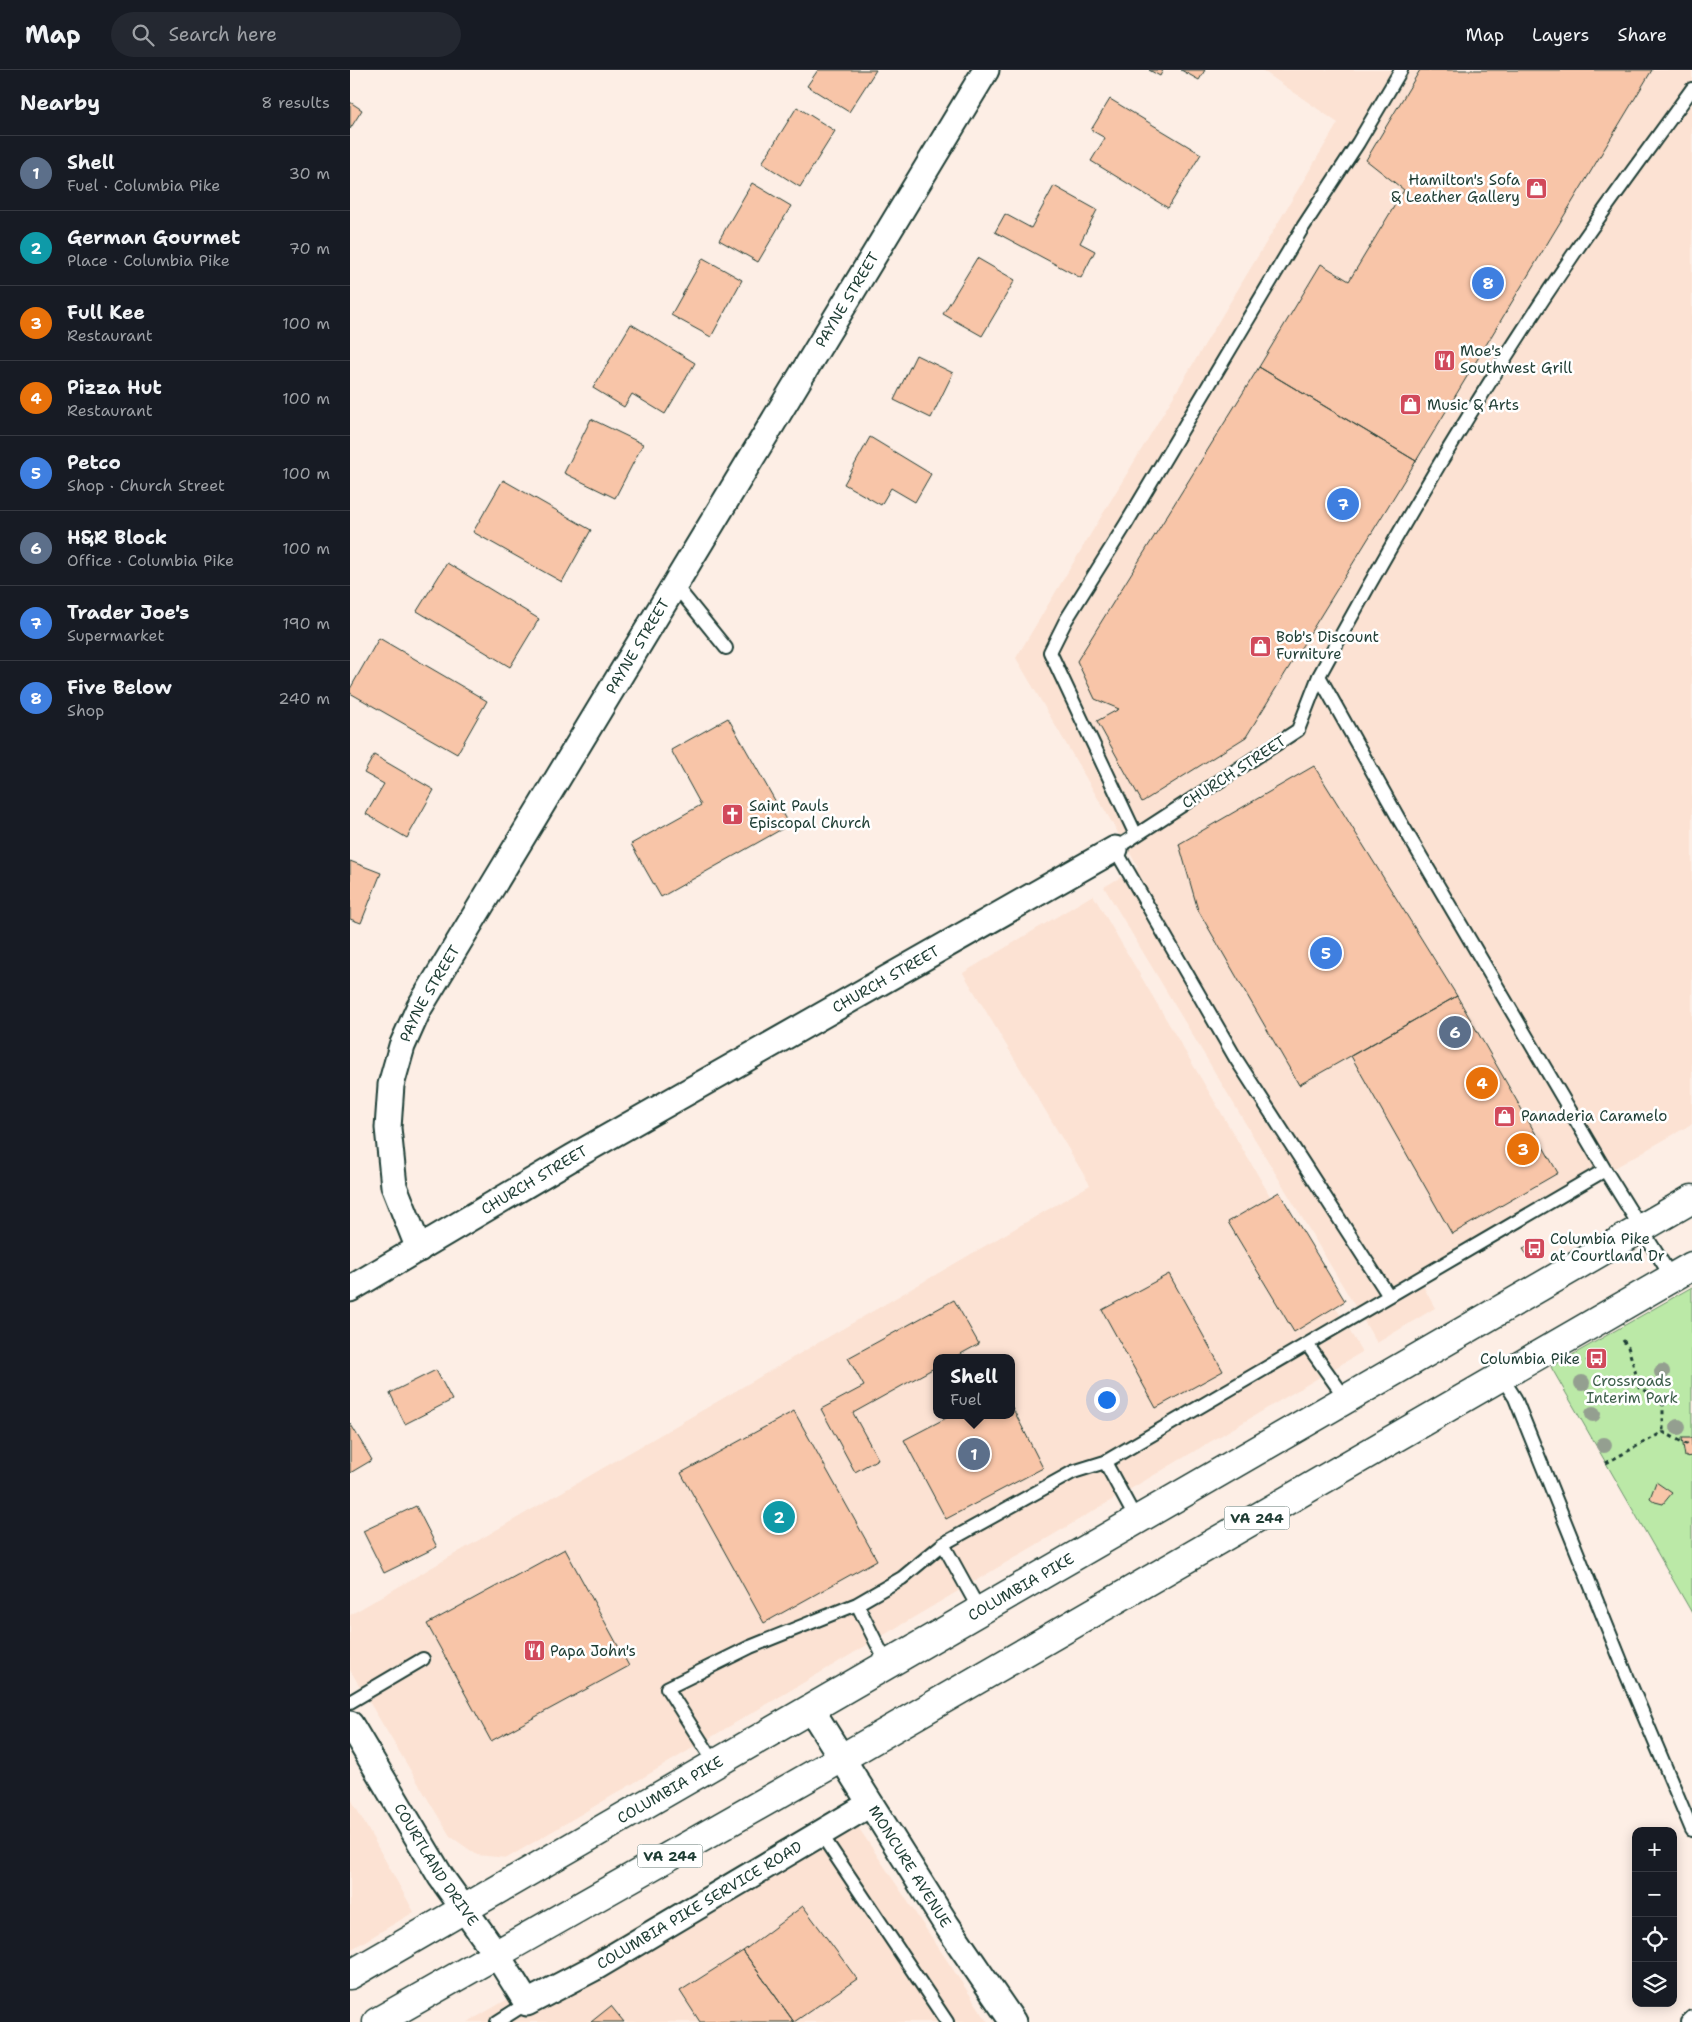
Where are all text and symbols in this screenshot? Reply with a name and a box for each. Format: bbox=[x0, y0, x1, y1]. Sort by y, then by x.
search box bbox=[111, 12, 461, 57]
text: Map bbox=[25, 19, 81, 51]
icon: search bbox=[129, 21, 157, 49]
text: Search here bbox=[169, 22, 277, 47]
text: Map bbox=[1466, 23, 1504, 47]
text: Layers bbox=[1532, 23, 1589, 47]
text: Share bbox=[1617, 23, 1667, 47]
text: Nearby bbox=[20, 89, 100, 117]
text: 8 results bbox=[261, 92, 330, 113]
text: Shell bbox=[67, 150, 115, 175]
text: 1 bbox=[32, 163, 40, 184]
text: 30 m bbox=[289, 163, 330, 184]
place label: Hamilton's Sofa & Leather Gallery bbox=[1391, 170, 1521, 207]
text: Fuel · Columbia Pike bbox=[67, 175, 220, 196]
shop icon: Hamilton's Sofa & Leather Gallery bbox=[1524, 177, 1548, 201]
text: German Gourmet bbox=[67, 225, 240, 250]
text: 2 bbox=[30, 238, 42, 259]
text: 70 m bbox=[289, 238, 330, 259]
street label: PAYNE STREET bbox=[811, 248, 884, 351]
text: Place · Columbia Pike bbox=[67, 250, 230, 271]
pin: 8 bbox=[1472, 264, 1504, 302]
text: Full Kee bbox=[67, 300, 145, 325]
text: 3 bbox=[30, 313, 42, 334]
text: 100 m bbox=[282, 313, 330, 334]
text: Restaurant bbox=[67, 325, 153, 346]
place label: Moe's Southwest Grill bbox=[1460, 341, 1573, 378]
restaurant icon: Moe's Southwest Grill bbox=[1432, 348, 1456, 372]
text: Pizza Hut bbox=[67, 375, 162, 400]
text: 4 bbox=[30, 388, 42, 409]
text: 100 m bbox=[282, 388, 330, 409]
shop icon: Music & Arts bbox=[1399, 393, 1423, 417]
place label: Music & Arts bbox=[1427, 395, 1519, 415]
text: Restaurant bbox=[67, 400, 153, 421]
text: Petco bbox=[67, 450, 121, 475]
text: 5 bbox=[31, 463, 41, 484]
text: 100 m bbox=[282, 463, 330, 484]
text: Shop · Church Street bbox=[67, 475, 225, 496]
pin: 7 bbox=[1327, 485, 1359, 523]
text: H&R Block bbox=[67, 525, 167, 550]
text: 6 bbox=[30, 538, 42, 559]
text: 100 m bbox=[282, 538, 330, 559]
text: Office · Columbia Pike bbox=[67, 550, 234, 571]
street label: PAYNE STREET bbox=[601, 595, 674, 698]
text: Trader Joe's bbox=[67, 600, 189, 625]
text: 7 bbox=[30, 613, 42, 634]
text: 190 m bbox=[283, 613, 330, 634]
text: Supermarket bbox=[67, 625, 164, 646]
place label: Bob's Discount Furniture bbox=[1276, 627, 1379, 664]
shop icon: Bob's Discount Furniture bbox=[1248, 634, 1272, 658]
text: Five Below bbox=[67, 675, 172, 700]
text: 8 bbox=[30, 688, 42, 709]
text: 240 m bbox=[278, 688, 330, 709]
text: Shop bbox=[67, 700, 104, 721]
street label: CHURCH STREET bbox=[1178, 731, 1290, 813]
place label: Saint Pauls Episcopal Church bbox=[749, 796, 871, 833]
church icon: Saint Pauls Episcopal Church bbox=[721, 803, 745, 827]
pin: 5 bbox=[1310, 934, 1342, 972]
street label: PAYNE STREET bbox=[395, 941, 465, 1045]
street label: CHURCH STREET bbox=[829, 941, 943, 1018]
pin: 6 bbox=[1439, 1013, 1471, 1051]
pin: 4 bbox=[1466, 1064, 1498, 1102]
shop icon: Panaderia Caramelo bbox=[1493, 1104, 1517, 1128]
place label: Panaderia Caramelo bbox=[1521, 1106, 1667, 1126]
pin: 3 bbox=[1507, 1130, 1539, 1168]
street label: CHURCH STREET bbox=[477, 1141, 591, 1219]
place label: Columbia Pike at Courtland Dr bbox=[1550, 1229, 1665, 1266]
bus stop icon: Columbia Pike at Courtland Dr bbox=[1522, 1236, 1546, 1260]
bus stop icon: Columbia Pike bbox=[1584, 1347, 1608, 1371]
place label: Columbia Pike bbox=[1480, 1349, 1580, 1369]
popup bbox=[933, 1354, 1015, 1419]
text: Shell bbox=[950, 1364, 998, 1389]
park label: Crossroads Interim Park bbox=[1586, 1371, 1678, 1408]
your location bbox=[1094, 1387, 1120, 1413]
text: Fuel bbox=[950, 1389, 981, 1410]
pin: 1 bbox=[958, 1435, 990, 1473]
pin: 2 bbox=[763, 1498, 795, 1536]
road number: VA 244 bbox=[1224, 1506, 1290, 1530]
street label: COLUMBIA PIKE bbox=[964, 1549, 1078, 1626]
restaurant icon: Papa John's bbox=[522, 1639, 546, 1663]
place label: Papa John's bbox=[550, 1641, 636, 1661]
street label: COLUMBIA PIKE bbox=[614, 1751, 727, 1828]
street label: COURTLAND DRIVE bbox=[389, 1800, 483, 1930]
street label: MONCURE AVENUE bbox=[864, 1802, 956, 1931]
map controls bbox=[1632, 1827, 1677, 2007]
button: + bbox=[1632, 1827, 1677, 1872]
street label: COLUMBIA PIKE SERVICE ROAD bbox=[593, 1836, 806, 1974]
road number: VA 244 bbox=[638, 1844, 702, 1868]
button: − bbox=[1632, 1872, 1677, 1917]
button: locate bbox=[1632, 1917, 1677, 1962]
button: layers bbox=[1632, 1962, 1677, 2007]

